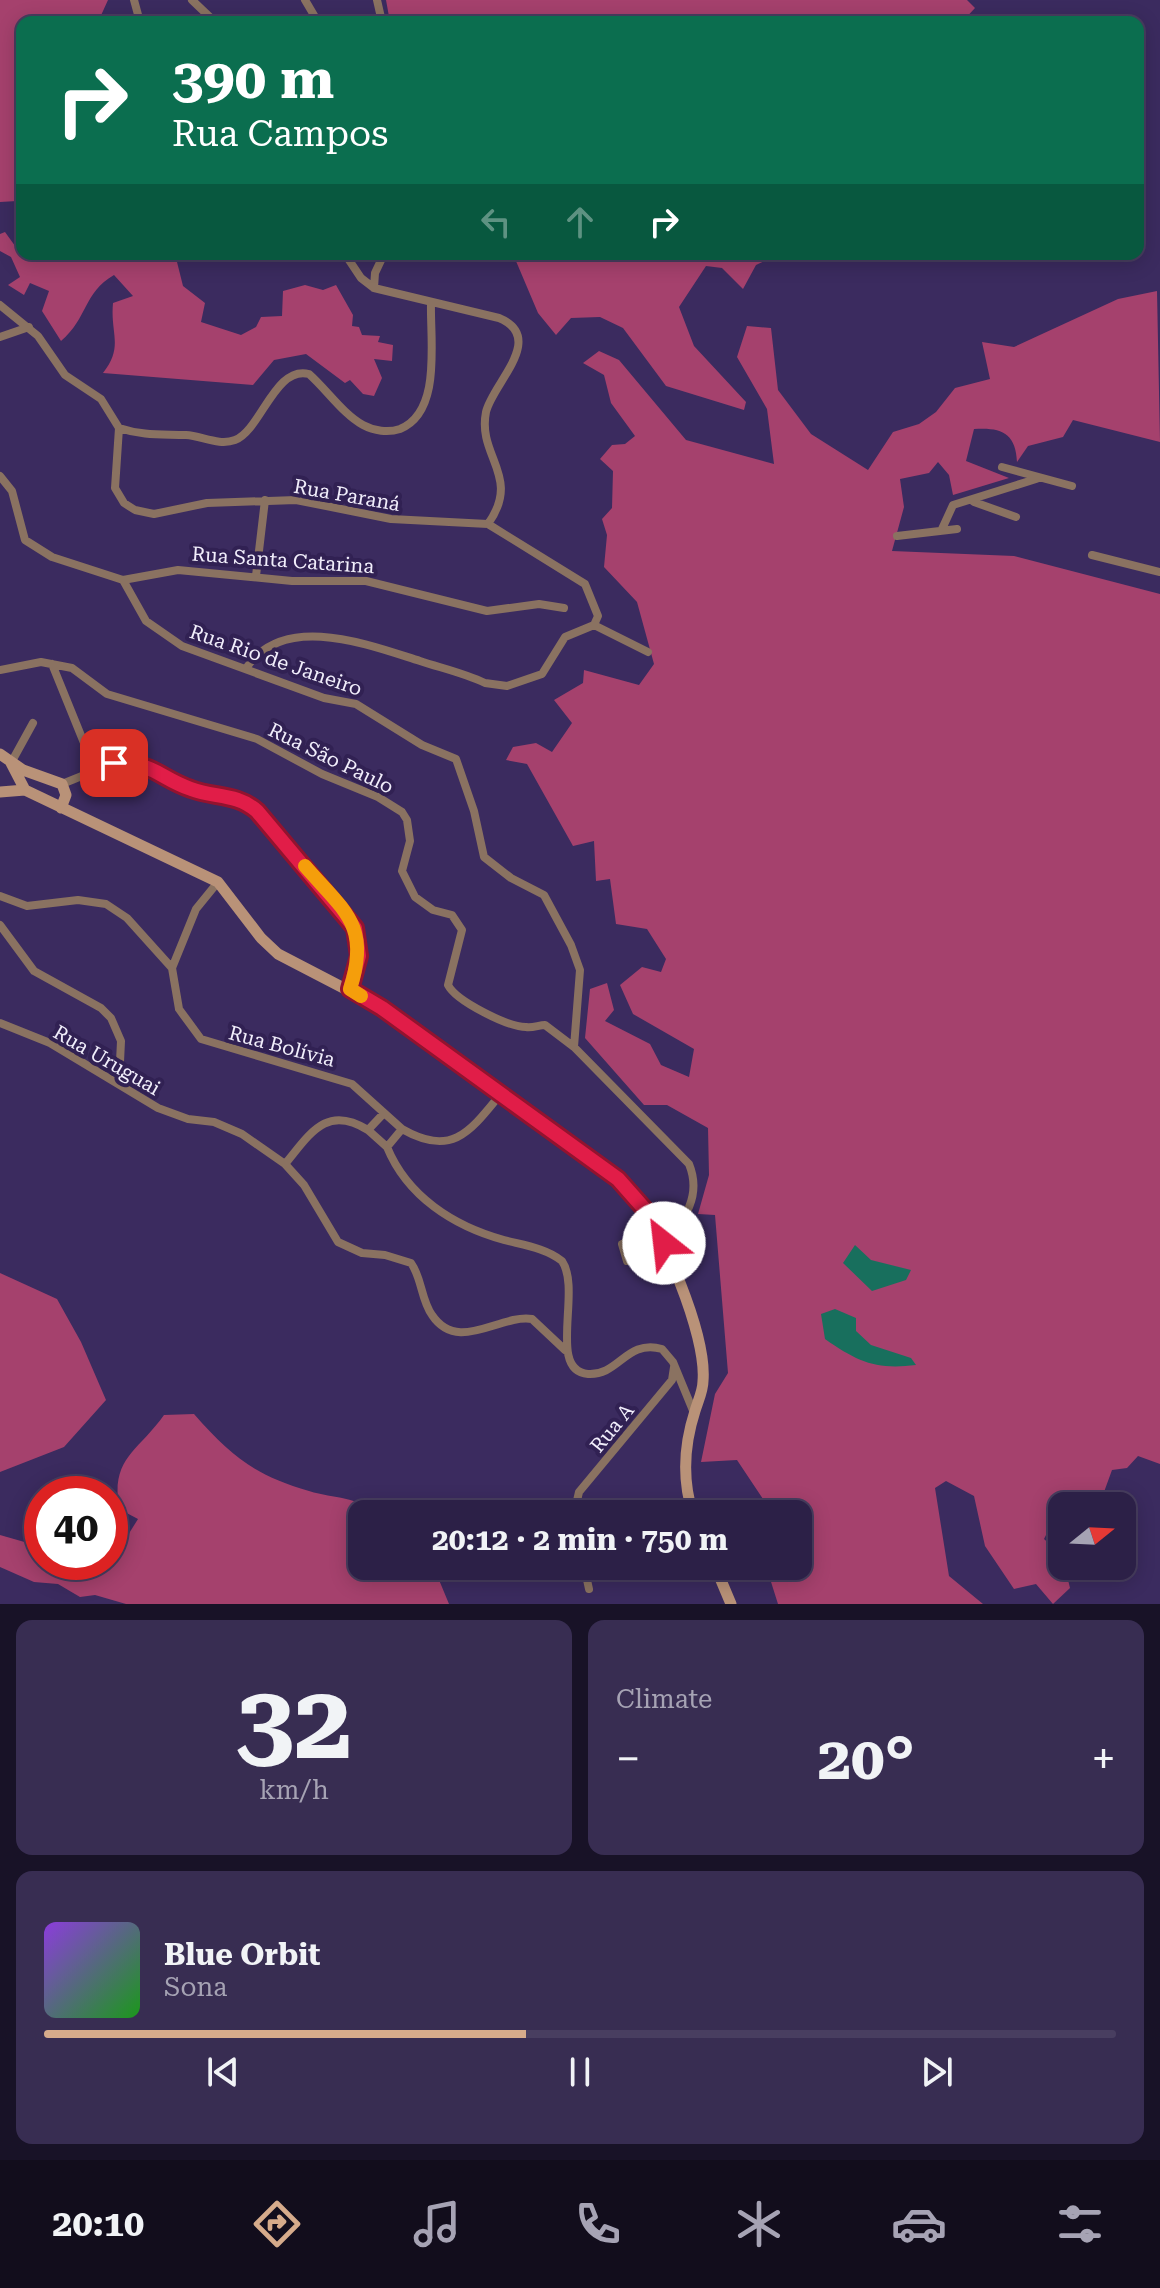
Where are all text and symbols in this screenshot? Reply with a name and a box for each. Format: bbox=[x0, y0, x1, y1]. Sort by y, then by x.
text: 390 m bbox=[172, 46, 334, 112]
icon: right bbox=[40, 48, 144, 152]
text: Rua Campos bbox=[172, 113, 388, 155]
icon: left bbox=[474, 200, 518, 244]
icon: ahead bbox=[558, 200, 602, 244]
icon: right bbox=[642, 200, 686, 244]
street label: Rua Paraná bbox=[292, 474, 402, 516]
street label: Rua Santa Catarina bbox=[191, 542, 375, 578]
street label: Rua Rio de Janeiro bbox=[187, 619, 365, 701]
street label: Rua São Paulo bbox=[264, 717, 398, 799]
pin bbox=[80, 729, 148, 797]
icon: arrive bbox=[92, 741, 136, 785]
street label: Rua Uruguai bbox=[49, 1020, 165, 1100]
street label: Rua Bolívia bbox=[226, 1020, 338, 1072]
position arrow bbox=[622, 1201, 706, 1285]
street label: Rua A bbox=[585, 1399, 639, 1457]
speed limit sign: 40 bbox=[24, 1476, 128, 1580]
north arrow bbox=[1048, 1492, 1136, 1580]
map controls bbox=[1048, 1492, 1136, 1580]
text: 20:12 · 2 min · 750 m bbox=[432, 1522, 728, 1557]
text: 32 bbox=[236, 1662, 352, 1783]
text: Climate bbox=[616, 1684, 712, 1714]
text: 20° bbox=[817, 1723, 915, 1794]
text: − bbox=[616, 1733, 641, 1785]
text: + bbox=[1091, 1733, 1116, 1785]
text: km/h bbox=[259, 1775, 329, 1805]
text: Blue Orbit bbox=[164, 1937, 320, 1972]
text: Sona bbox=[164, 1972, 227, 2002]
icon: previous bbox=[201, 2050, 245, 2094]
icon: pause bbox=[558, 2050, 602, 2094]
icon: next bbox=[915, 2050, 959, 2094]
icon: directions bbox=[249, 2196, 305, 2252]
icon: music bbox=[409, 2196, 465, 2252]
icon: phone bbox=[570, 2196, 626, 2252]
icon: climate bbox=[731, 2196, 787, 2252]
icon: car bbox=[891, 2196, 947, 2252]
icon: filters bbox=[1052, 2196, 1108, 2252]
text: 20:10 bbox=[52, 2203, 144, 2245]

